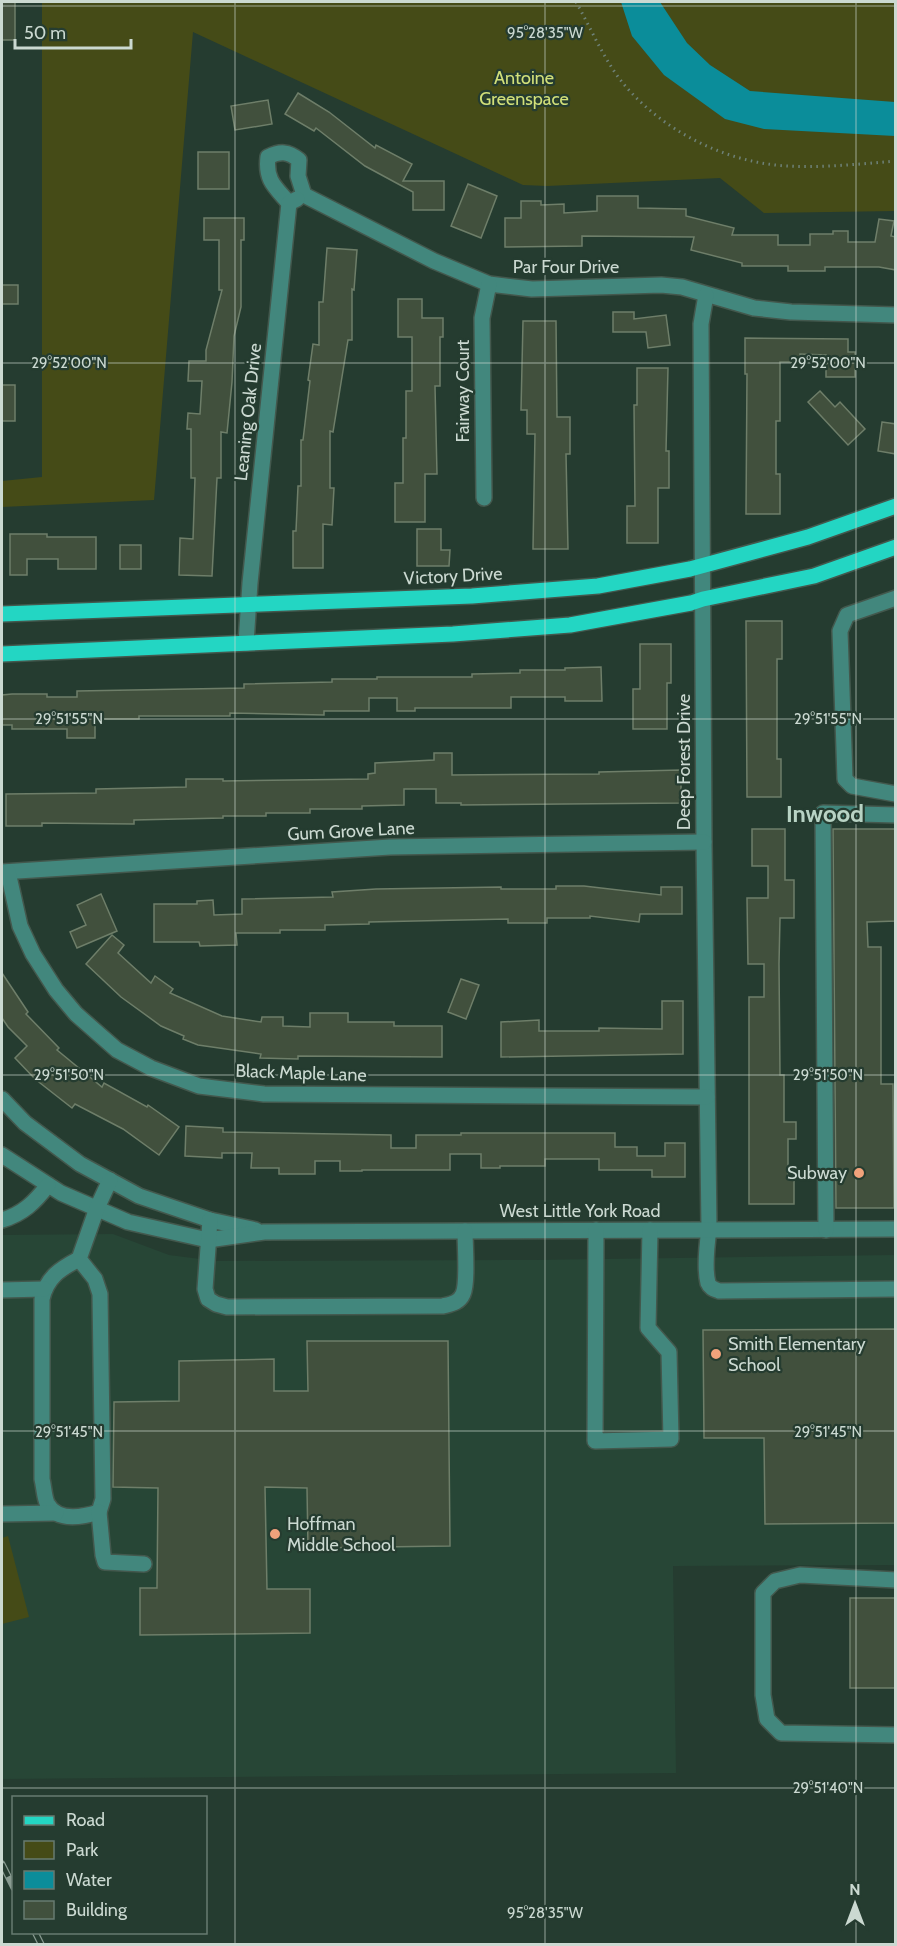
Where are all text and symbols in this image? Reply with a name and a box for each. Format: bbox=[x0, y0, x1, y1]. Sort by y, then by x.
scale bar bbox=[15, 12, 130, 50]
text: 50 m bbox=[24, 22, 66, 44]
text: 95°28'35"W bbox=[507, 24, 584, 42]
park label: Antoine Greenspace bbox=[479, 67, 569, 110]
street label: Par Four Drive bbox=[513, 256, 619, 278]
street label: Fairway Court bbox=[452, 340, 474, 442]
street label: Leaning Oak Drive bbox=[230, 342, 266, 482]
text: 29°52'00"N bbox=[31, 354, 107, 372]
text: 29°52'00"N bbox=[790, 354, 866, 372]
street label: Victory Drive bbox=[403, 562, 503, 590]
street label: Deep Forest Drive bbox=[673, 694, 695, 830]
text: 29°51'55"N bbox=[35, 710, 103, 728]
text: 29°51'55"N bbox=[794, 710, 862, 728]
district label: Inwood bbox=[786, 799, 864, 828]
street label: Gum Grove Lane bbox=[287, 817, 415, 845]
street label: Black Maple Lane bbox=[235, 1060, 367, 1086]
text: 29°51'50"N bbox=[34, 1066, 104, 1084]
text: 29°51'50"N bbox=[793, 1066, 863, 1084]
place label: Subway bbox=[787, 1162, 847, 1184]
marker: Subway bbox=[852, 1166, 866, 1180]
street label: West Little York Road bbox=[500, 1200, 660, 1222]
place label: Smith Elementary School bbox=[728, 1333, 866, 1376]
marker: Smith Elementary School bbox=[709, 1347, 723, 1361]
text: 29°51'45"N bbox=[35, 1423, 103, 1441]
text: 29°51'45"N bbox=[794, 1423, 862, 1441]
place label: Hoffman Middle School bbox=[287, 1513, 396, 1556]
marker: Hoffman Middle School bbox=[268, 1527, 282, 1541]
text: 29°51'40"N bbox=[793, 1779, 863, 1797]
legend bbox=[12, 1796, 207, 1934]
text: Road bbox=[66, 1809, 105, 1831]
text: Park bbox=[66, 1839, 99, 1861]
text: Water bbox=[66, 1869, 112, 1891]
north arrow bbox=[825, 1874, 885, 1934]
text: N bbox=[849, 1880, 861, 1899]
text: Building bbox=[66, 1899, 128, 1921]
text: 95°28'35"W bbox=[507, 1904, 584, 1922]

